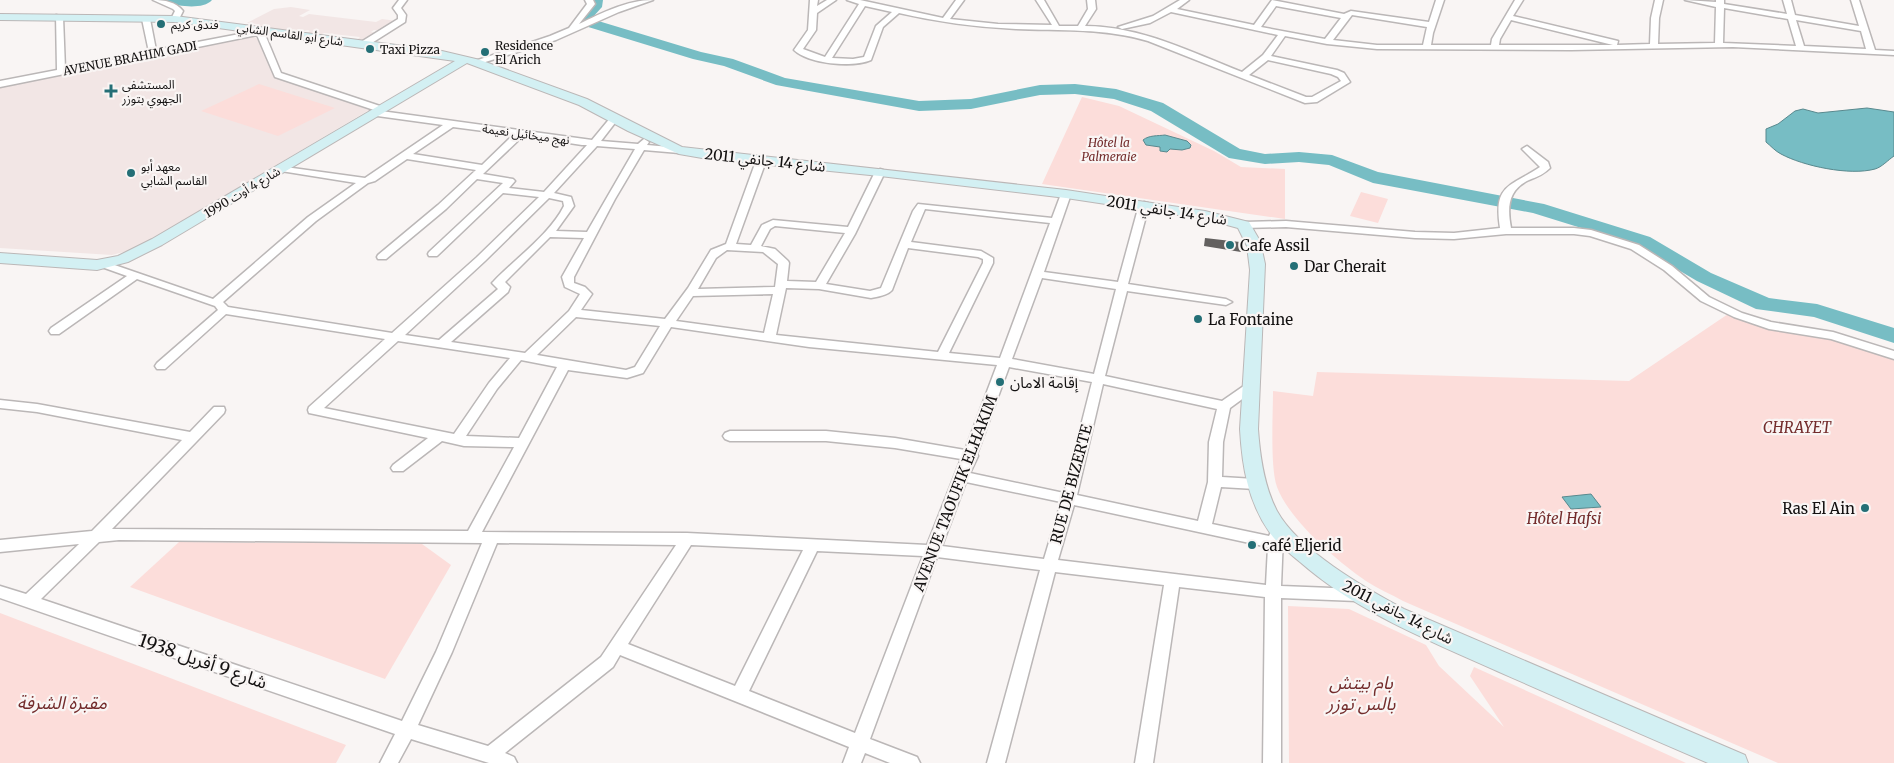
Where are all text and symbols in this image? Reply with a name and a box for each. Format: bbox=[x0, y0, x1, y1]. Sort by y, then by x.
place label: فندق كريم bbox=[171, 17, 219, 34]
marker: فندق كريم bbox=[155, 18, 167, 30]
street label: شارع أبو القاسم الشابي bbox=[236, 19, 344, 52]
street label: AVENUE BRAHIM GADI bbox=[61, 38, 198, 79]
place label: Residence El Arich bbox=[495, 38, 553, 67]
place label: Taxi Pizza bbox=[380, 42, 441, 57]
marker: Taxi Pizza bbox=[364, 43, 376, 55]
marker: Residence El Arich bbox=[479, 46, 491, 58]
place label: المستشفى الجهوي بتوزر bbox=[121, 77, 182, 108]
marker: المستشفى الجهوي بتوزر bbox=[104, 84, 118, 98]
street label: نهج ميخائيل نعيمة bbox=[481, 120, 571, 150]
park label: Hôtel la Palmeraie bbox=[1081, 135, 1137, 164]
street label: شارع 14 جانفي 2011 bbox=[703, 144, 827, 179]
place label: معهد أبو القاسم الشابي bbox=[141, 159, 207, 190]
street label: شارع 4 أوت 1990 bbox=[201, 163, 284, 222]
marker: معهد أبو القاسم الشابي bbox=[125, 167, 137, 179]
street label: شارع 14 جانفي 2011 bbox=[1105, 191, 1229, 232]
place label: Cafe Assil bbox=[1240, 236, 1310, 255]
marker: Cafe Assil bbox=[1224, 239, 1236, 251]
place label: Dar Cherait bbox=[1304, 257, 1386, 276]
marker: Dar Cherait bbox=[1288, 260, 1300, 272]
place label: La Fontaine bbox=[1208, 310, 1293, 329]
marker: La Fontaine bbox=[1192, 313, 1204, 325]
place label: إقامة الامان bbox=[1010, 373, 1079, 393]
marker: إقامة الامان bbox=[994, 376, 1006, 388]
street label: AVENUE TAOUFIK ELHAKIM bbox=[908, 392, 1001, 595]
park label: CHRAYET bbox=[1763, 418, 1833, 437]
street label: RUE DE BIZERTE bbox=[1046, 422, 1096, 546]
place label: Ras El Ain bbox=[1782, 499, 1855, 518]
marker: Ras El Ain bbox=[1859, 502, 1871, 514]
park label: Hôtel Hafsi bbox=[1526, 509, 1601, 528]
place label: café Eljerid bbox=[1262, 536, 1342, 555]
marker: café Eljerid bbox=[1246, 539, 1258, 551]
street label: شارع 14 جانفي 2011 bbox=[1338, 576, 1457, 651]
street label: شارع 9 أفريل 1938 bbox=[135, 628, 270, 697]
park label: بام بيتش بالس توزر bbox=[1325, 671, 1395, 715]
park label: مقبرة الشرفة bbox=[17, 691, 107, 714]

